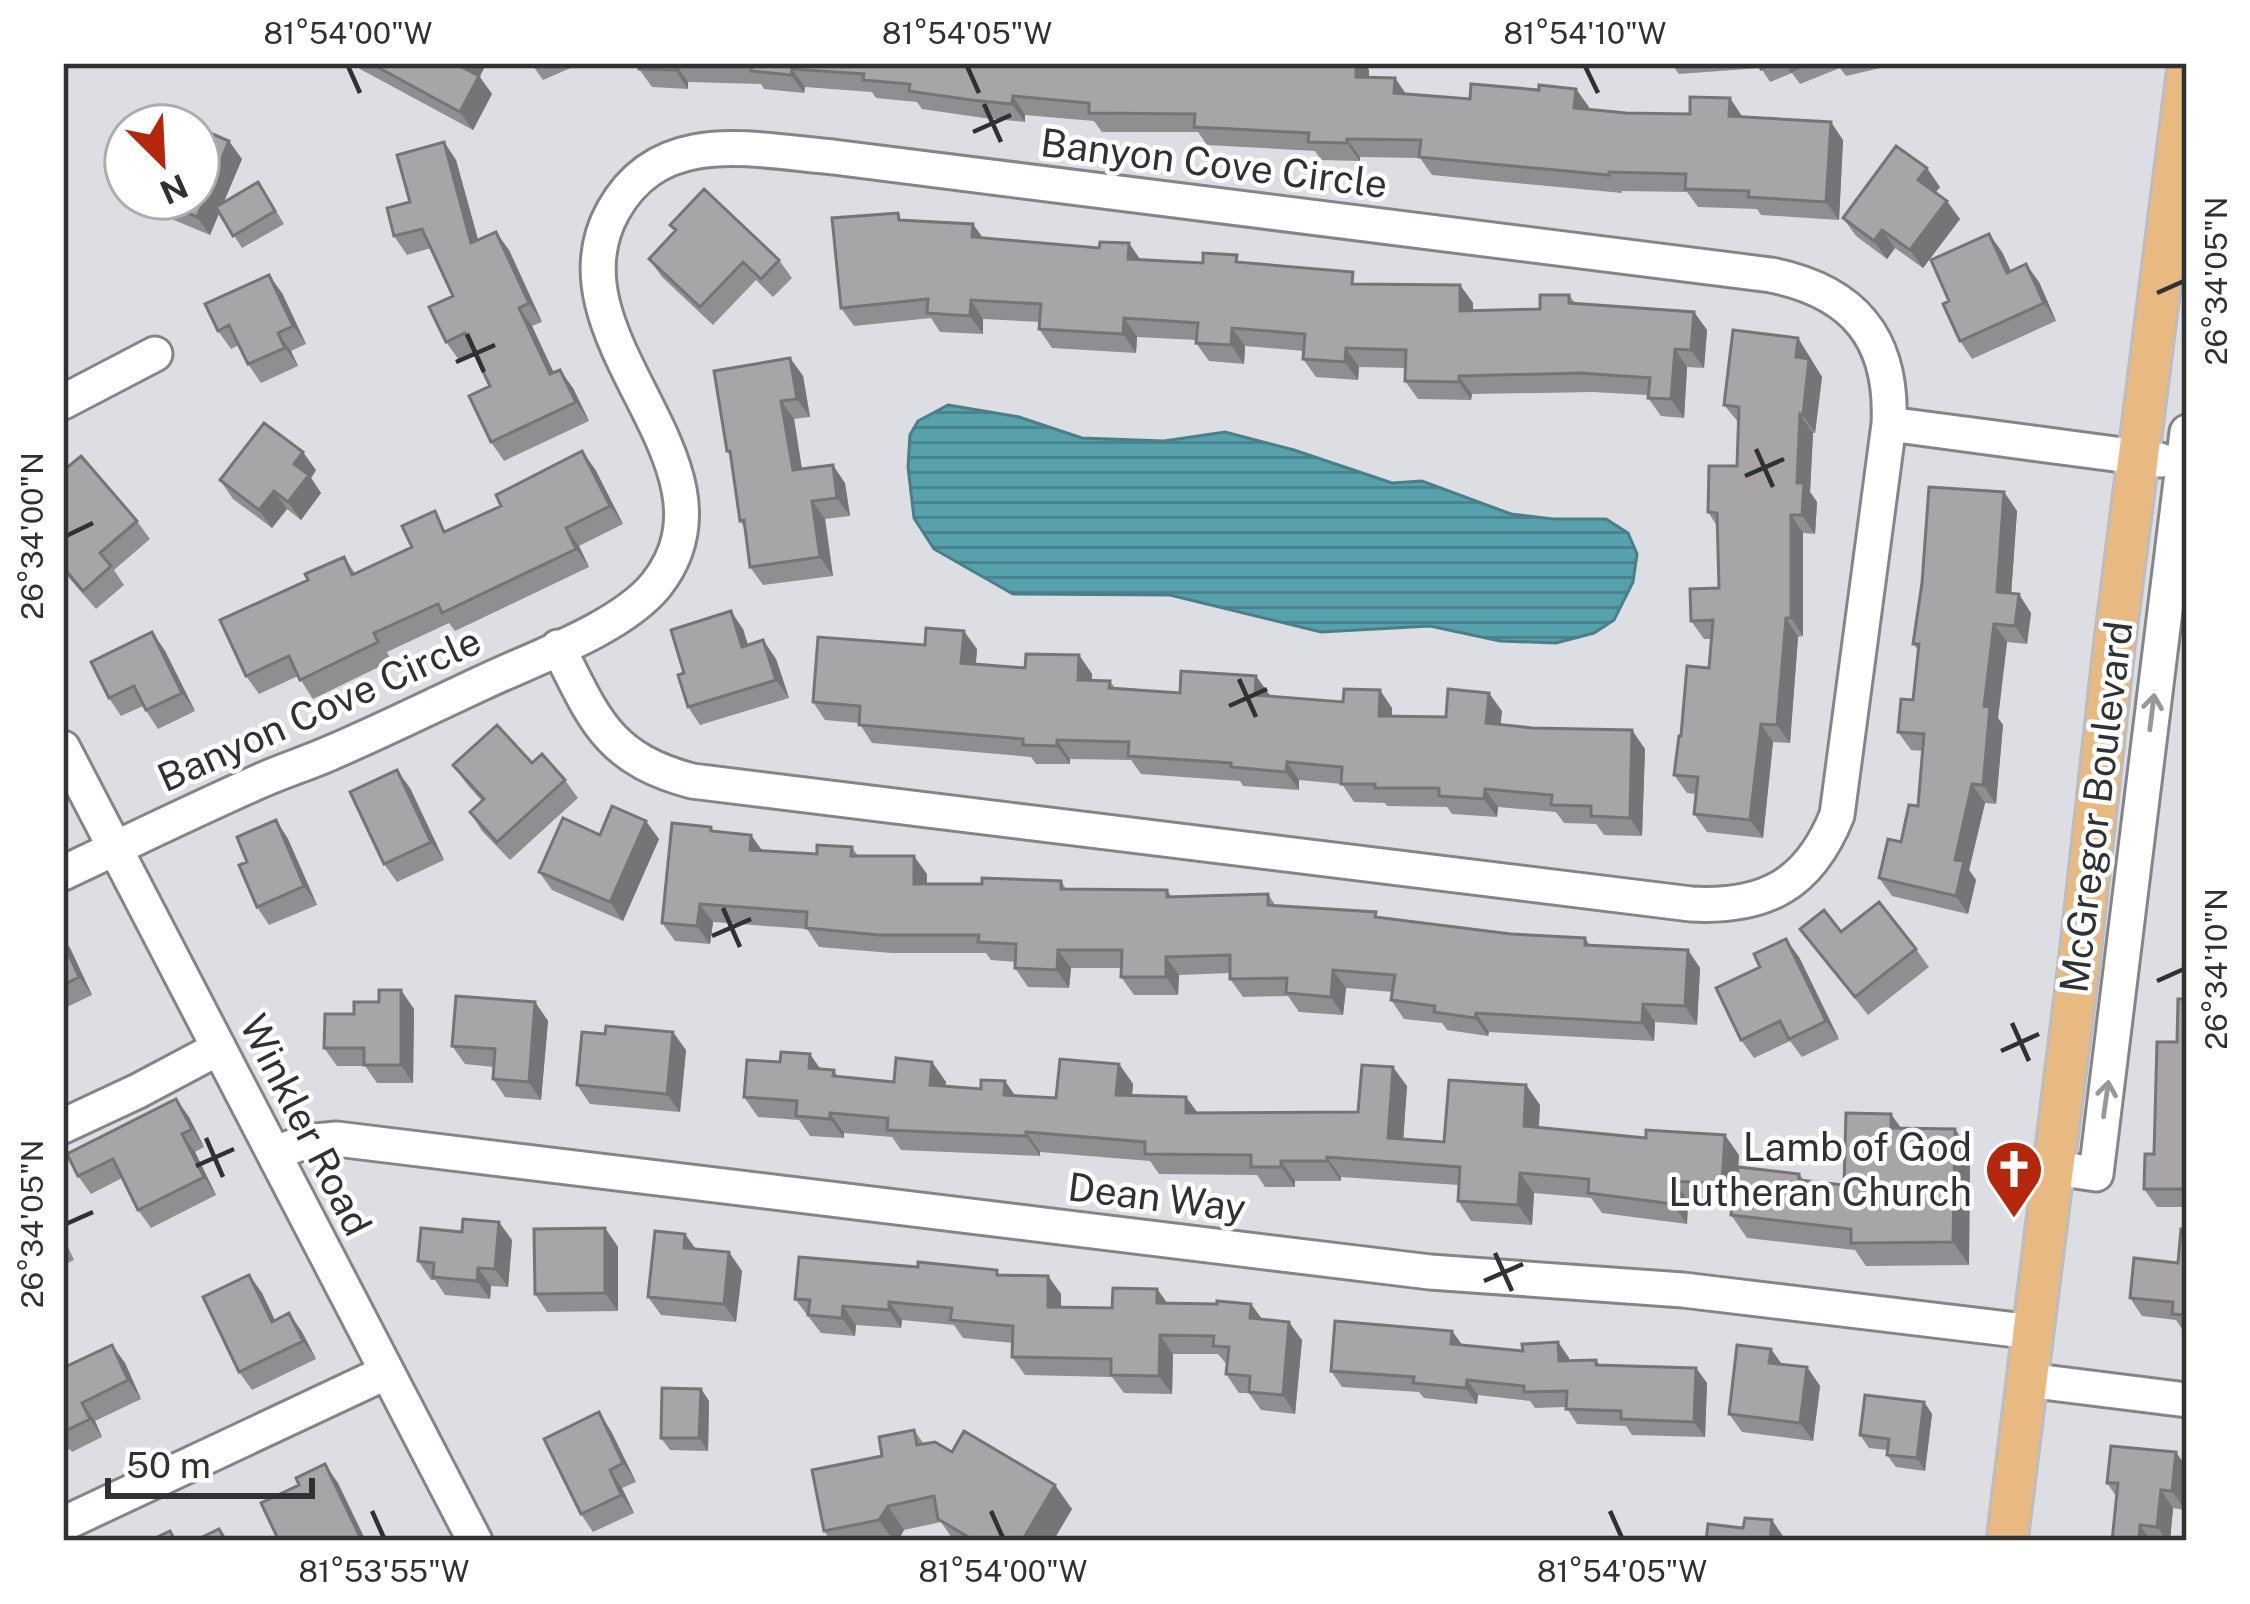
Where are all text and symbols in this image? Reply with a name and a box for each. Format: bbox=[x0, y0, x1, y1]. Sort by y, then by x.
text: 81°54'00"W bbox=[264, 15, 432, 51]
text: 81°54'05"W bbox=[882, 15, 1052, 51]
text: 81°54'10"W bbox=[1504, 15, 1666, 51]
north arrow bbox=[102, 102, 222, 222]
street label: Banyon Cove Circle bbox=[1038, 119, 1390, 207]
text: N bbox=[155, 167, 194, 212]
text: 26°34'05"N bbox=[2198, 197, 2234, 365]
text: 26°34'00"N bbox=[14, 452, 50, 620]
street label: Banyon Cove Circle bbox=[150, 617, 488, 801]
street label: McGregor Boulevard bbox=[2050, 619, 2142, 995]
one-way arrow bbox=[2141, 693, 2163, 732]
text: 26°34'10"N bbox=[2198, 888, 2234, 1050]
street label: Winkler Road bbox=[231, 1007, 381, 1243]
one-way arrow bbox=[2095, 1081, 2117, 1120]
place label: Lamb of God Lutheran Church bbox=[1668, 1124, 1972, 1215]
church icon: Lamb of God Lutheran Church bbox=[1983, 1138, 2045, 1220]
text: 26°34'05"N bbox=[14, 1140, 50, 1308]
street label: Dean Way bbox=[1065, 1163, 1249, 1231]
scale bar bbox=[108, 1424, 312, 1498]
text: 50 m bbox=[126, 1444, 211, 1486]
text: 81°53'55"W bbox=[299, 1553, 469, 1589]
text: 81°54'00"W bbox=[919, 1553, 1087, 1589]
text: 81°54'05"W bbox=[1537, 1553, 1707, 1589]

